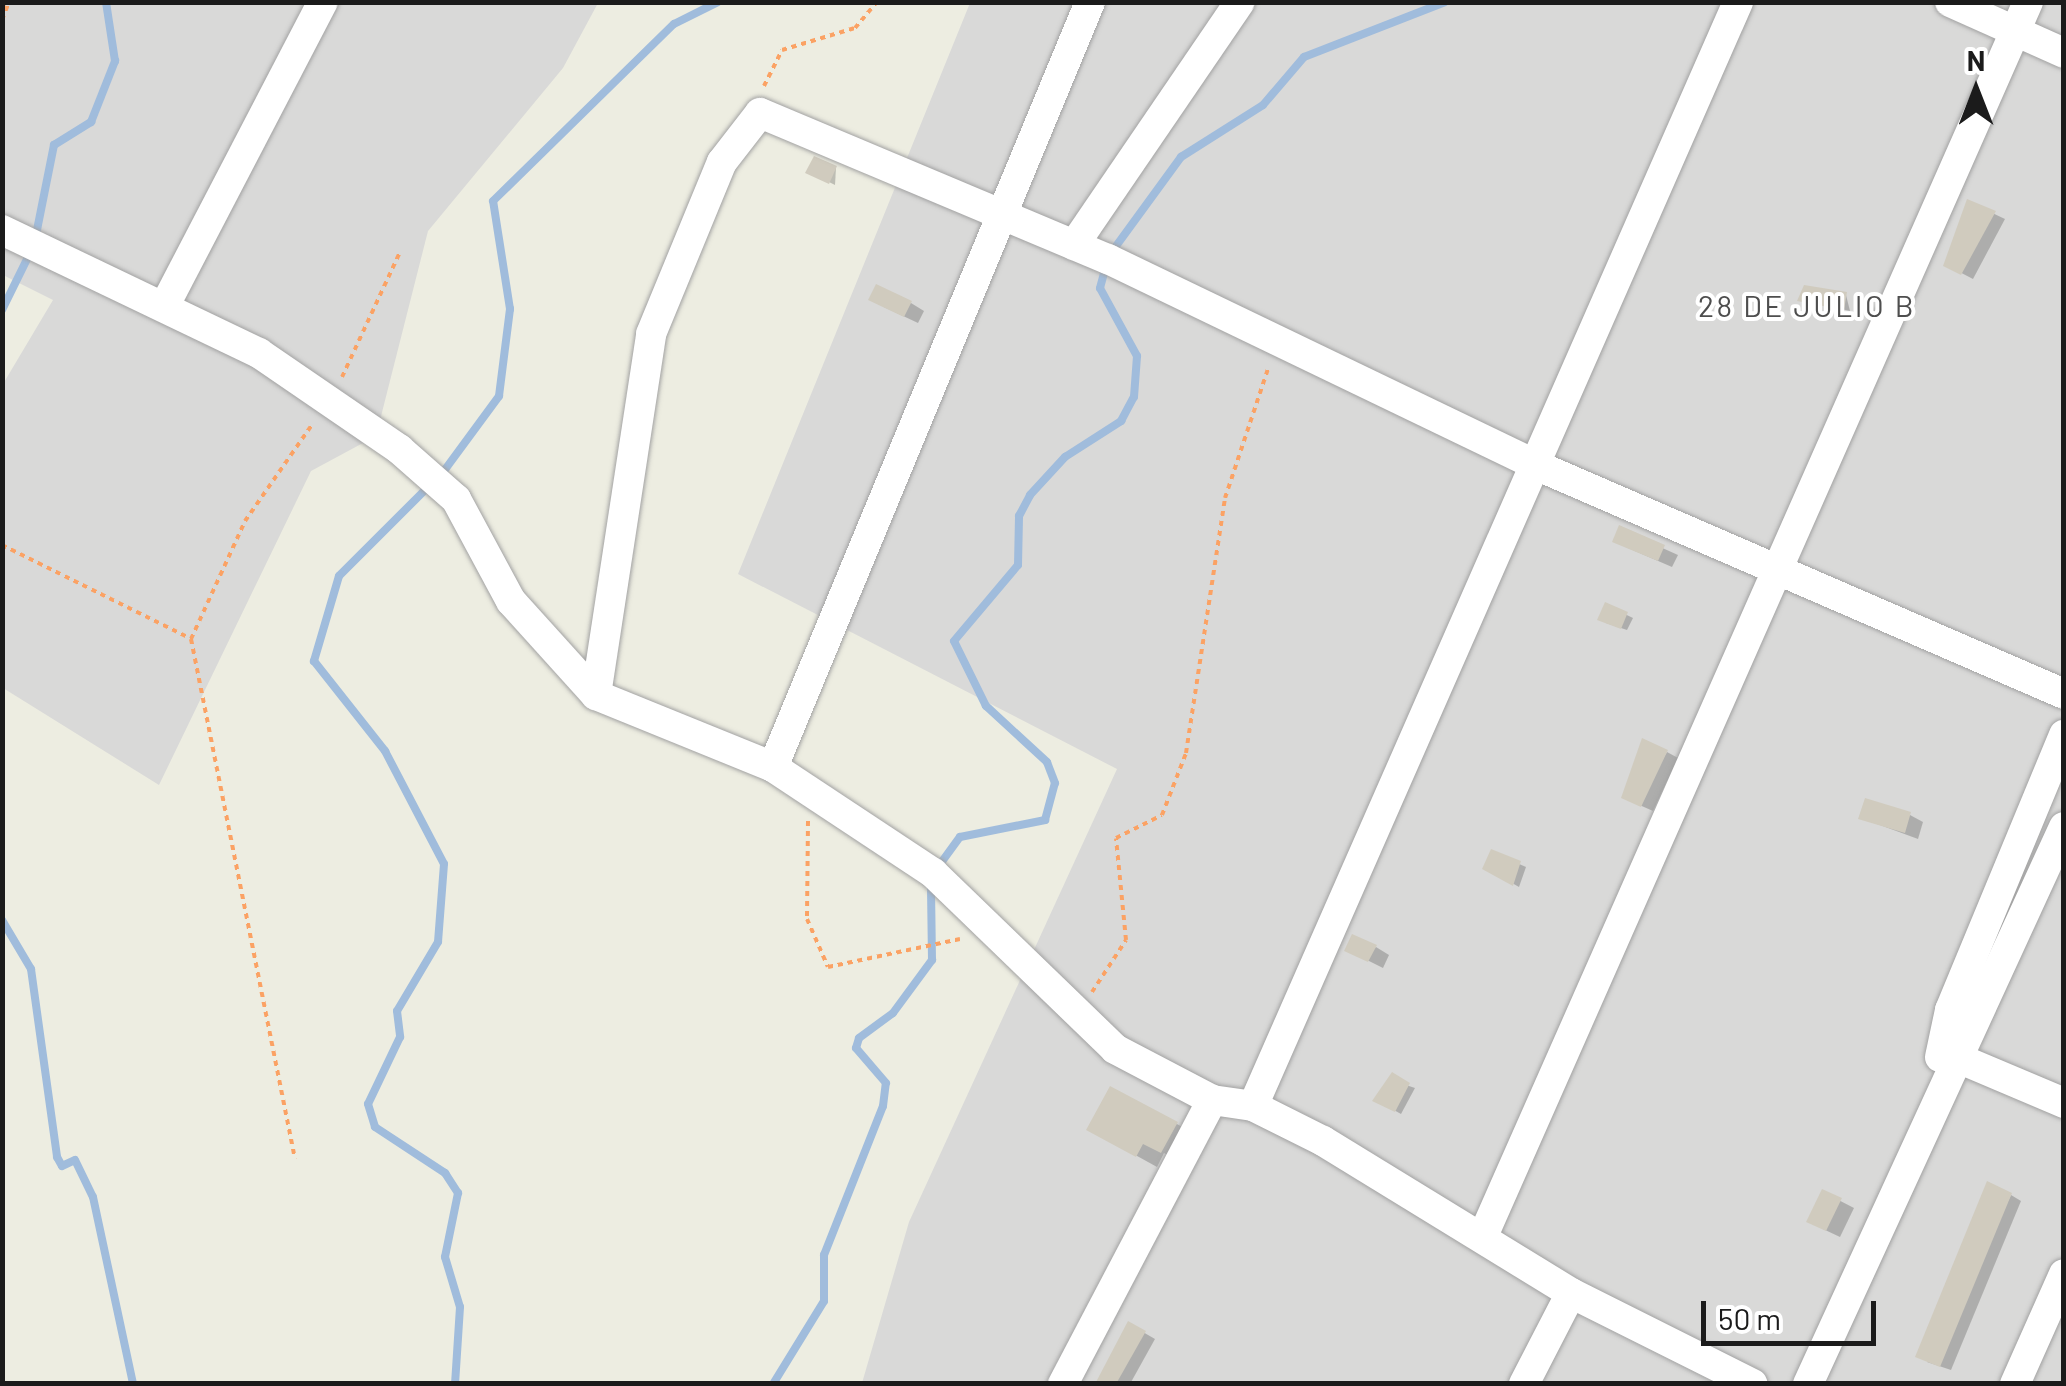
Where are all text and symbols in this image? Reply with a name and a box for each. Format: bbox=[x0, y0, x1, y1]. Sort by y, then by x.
north arrow bbox=[1926, 40, 2026, 140]
text: N bbox=[1967, 43, 1985, 77]
district label: 28 DE JULIO B bbox=[1698, 287, 1916, 323]
scale bar bbox=[1706, 1281, 1881, 1343]
text: 50 m bbox=[1718, 1300, 1781, 1336]

